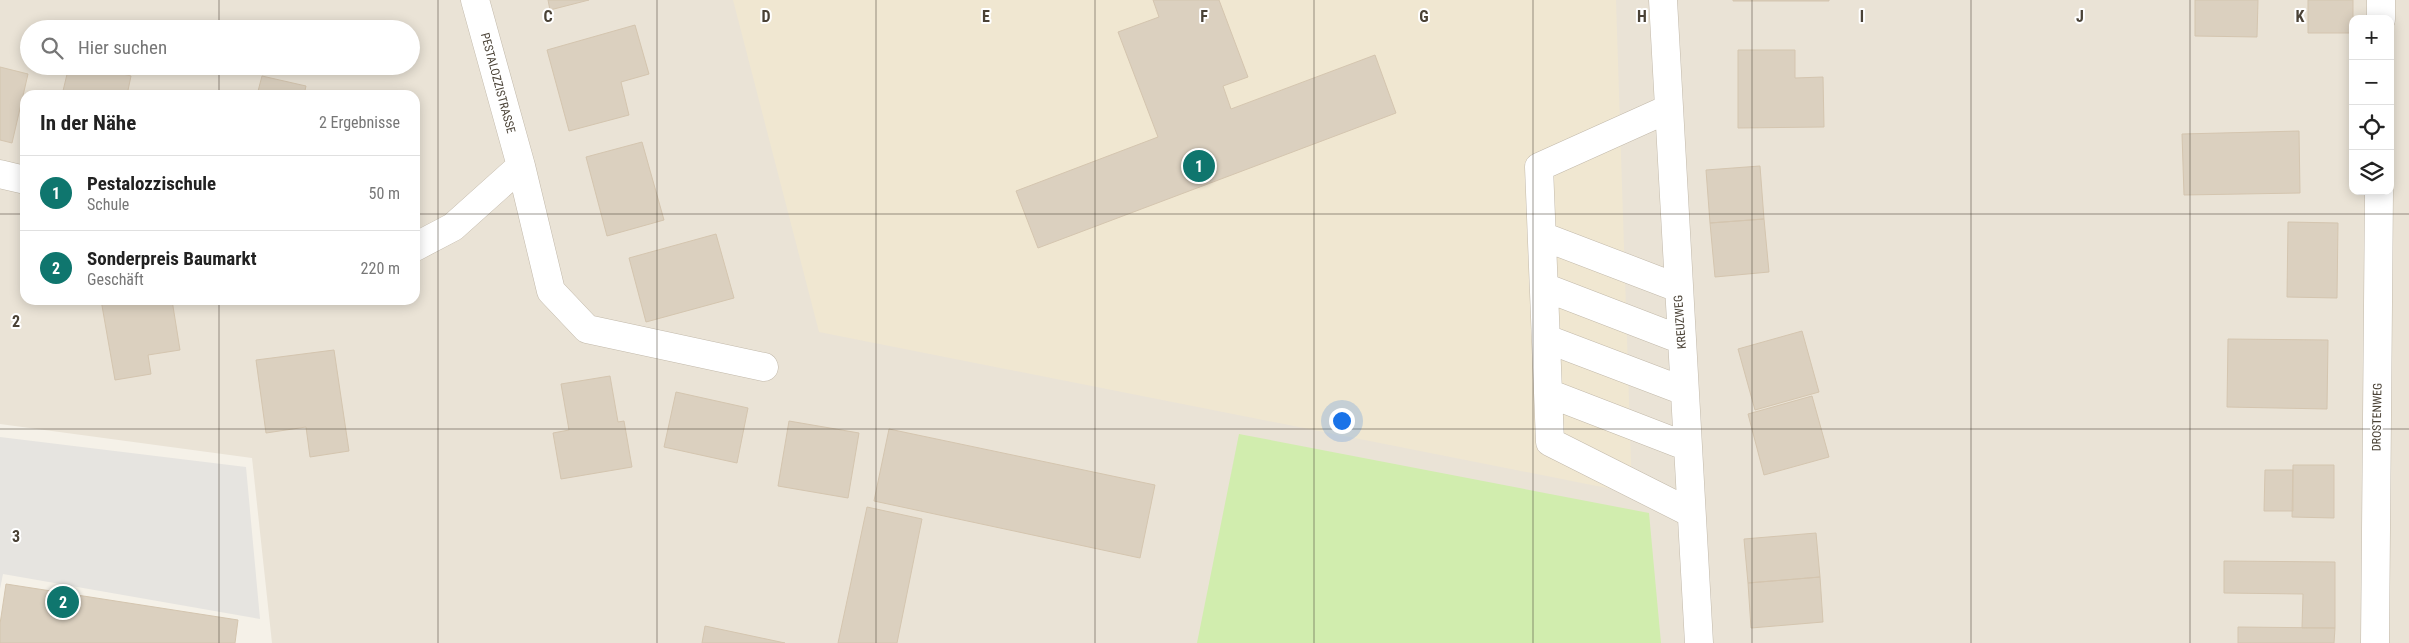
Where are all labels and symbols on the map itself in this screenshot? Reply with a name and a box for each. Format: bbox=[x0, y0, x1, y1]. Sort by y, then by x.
text: C bbox=[543, 7, 553, 26]
text: D bbox=[761, 7, 771, 26]
text: E bbox=[982, 7, 990, 26]
text: F bbox=[1200, 7, 1208, 26]
text: G bbox=[1419, 7, 1429, 26]
text: H bbox=[1637, 7, 1647, 26]
text: I bbox=[1860, 7, 1864, 26]
text: J bbox=[2076, 7, 2084, 26]
text: K bbox=[2296, 7, 2305, 26]
street label: PESTALOZZISTRASSE bbox=[478, 31, 518, 135]
pin: 1 bbox=[1183, 147, 1215, 185]
street label: KREUZWEG bbox=[1671, 295, 1689, 349]
text: 2 bbox=[12, 312, 20, 331]
street label: DROSTENWEG bbox=[2369, 383, 2385, 451]
your location bbox=[1329, 408, 1355, 434]
text: 3 bbox=[12, 527, 20, 546]
pin: 2 bbox=[47, 583, 79, 621]

